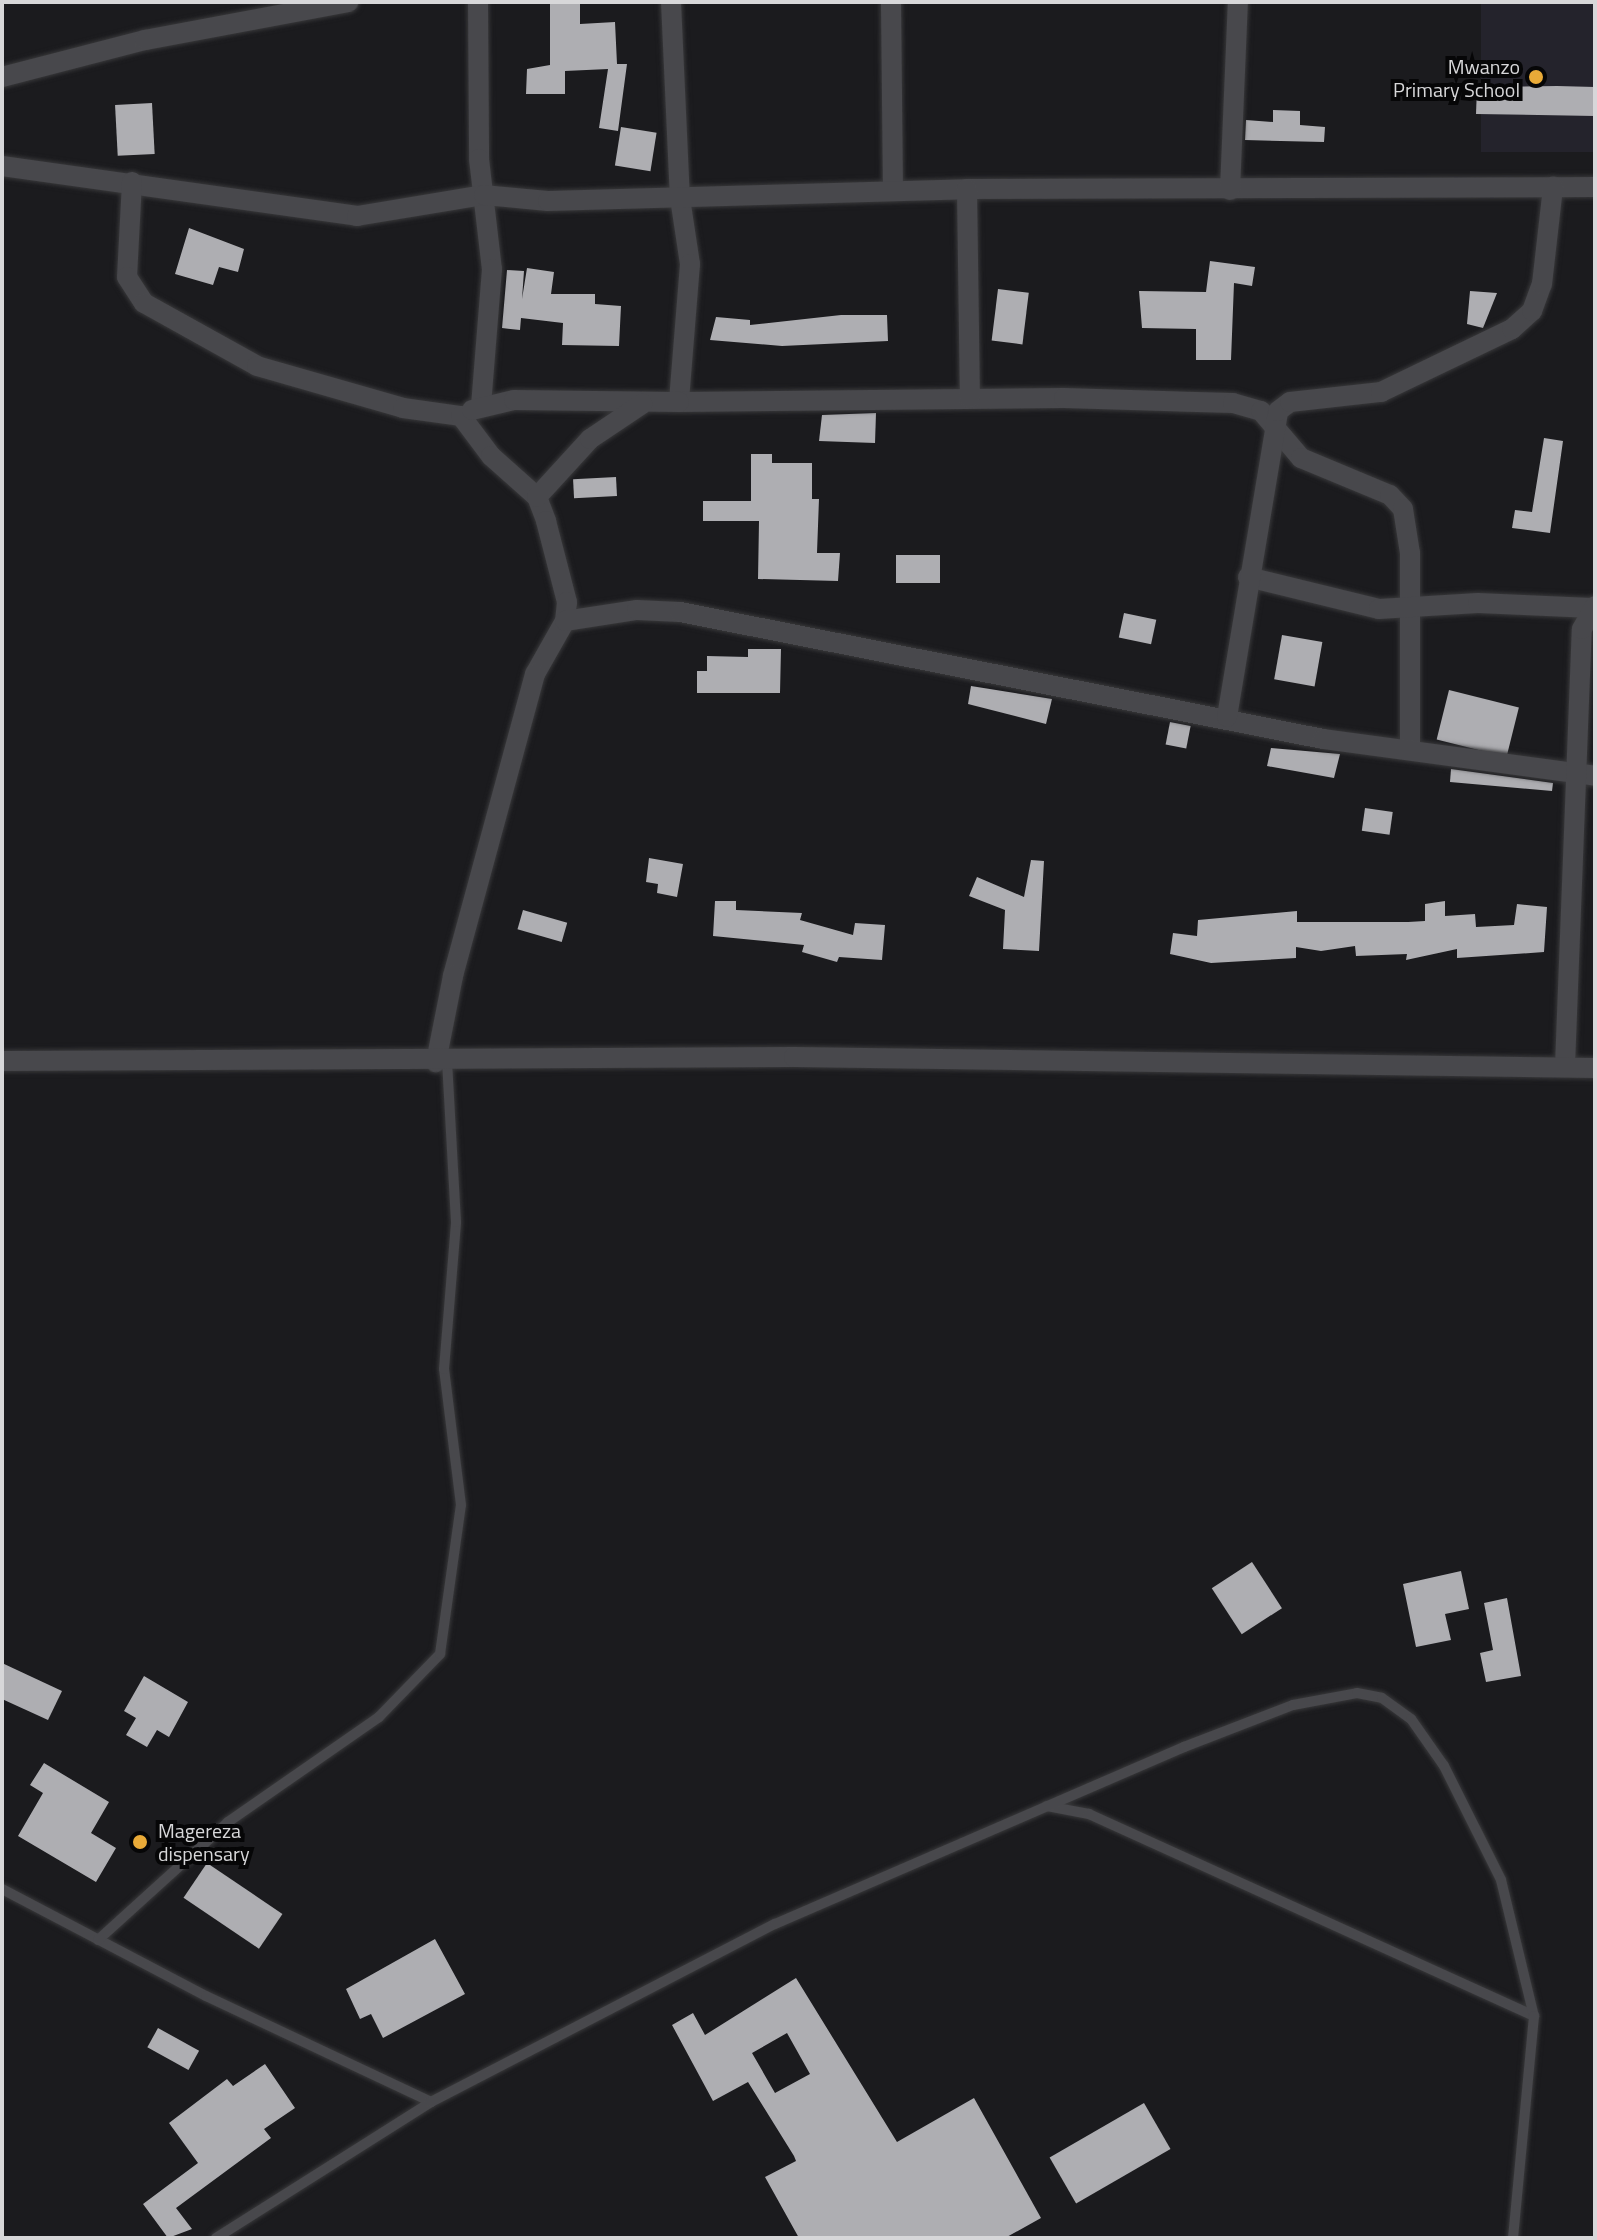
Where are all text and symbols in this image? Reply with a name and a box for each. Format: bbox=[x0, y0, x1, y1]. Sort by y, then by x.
place label: Mwanzo Primary School bbox=[1393, 54, 1520, 101]
marker: Mwanzo Primary School bbox=[1527, 68, 1545, 86]
place label: Magereza dispensary bbox=[158, 1818, 250, 1865]
marker: Magereza dispensary bbox=[129, 1831, 151, 1853]

